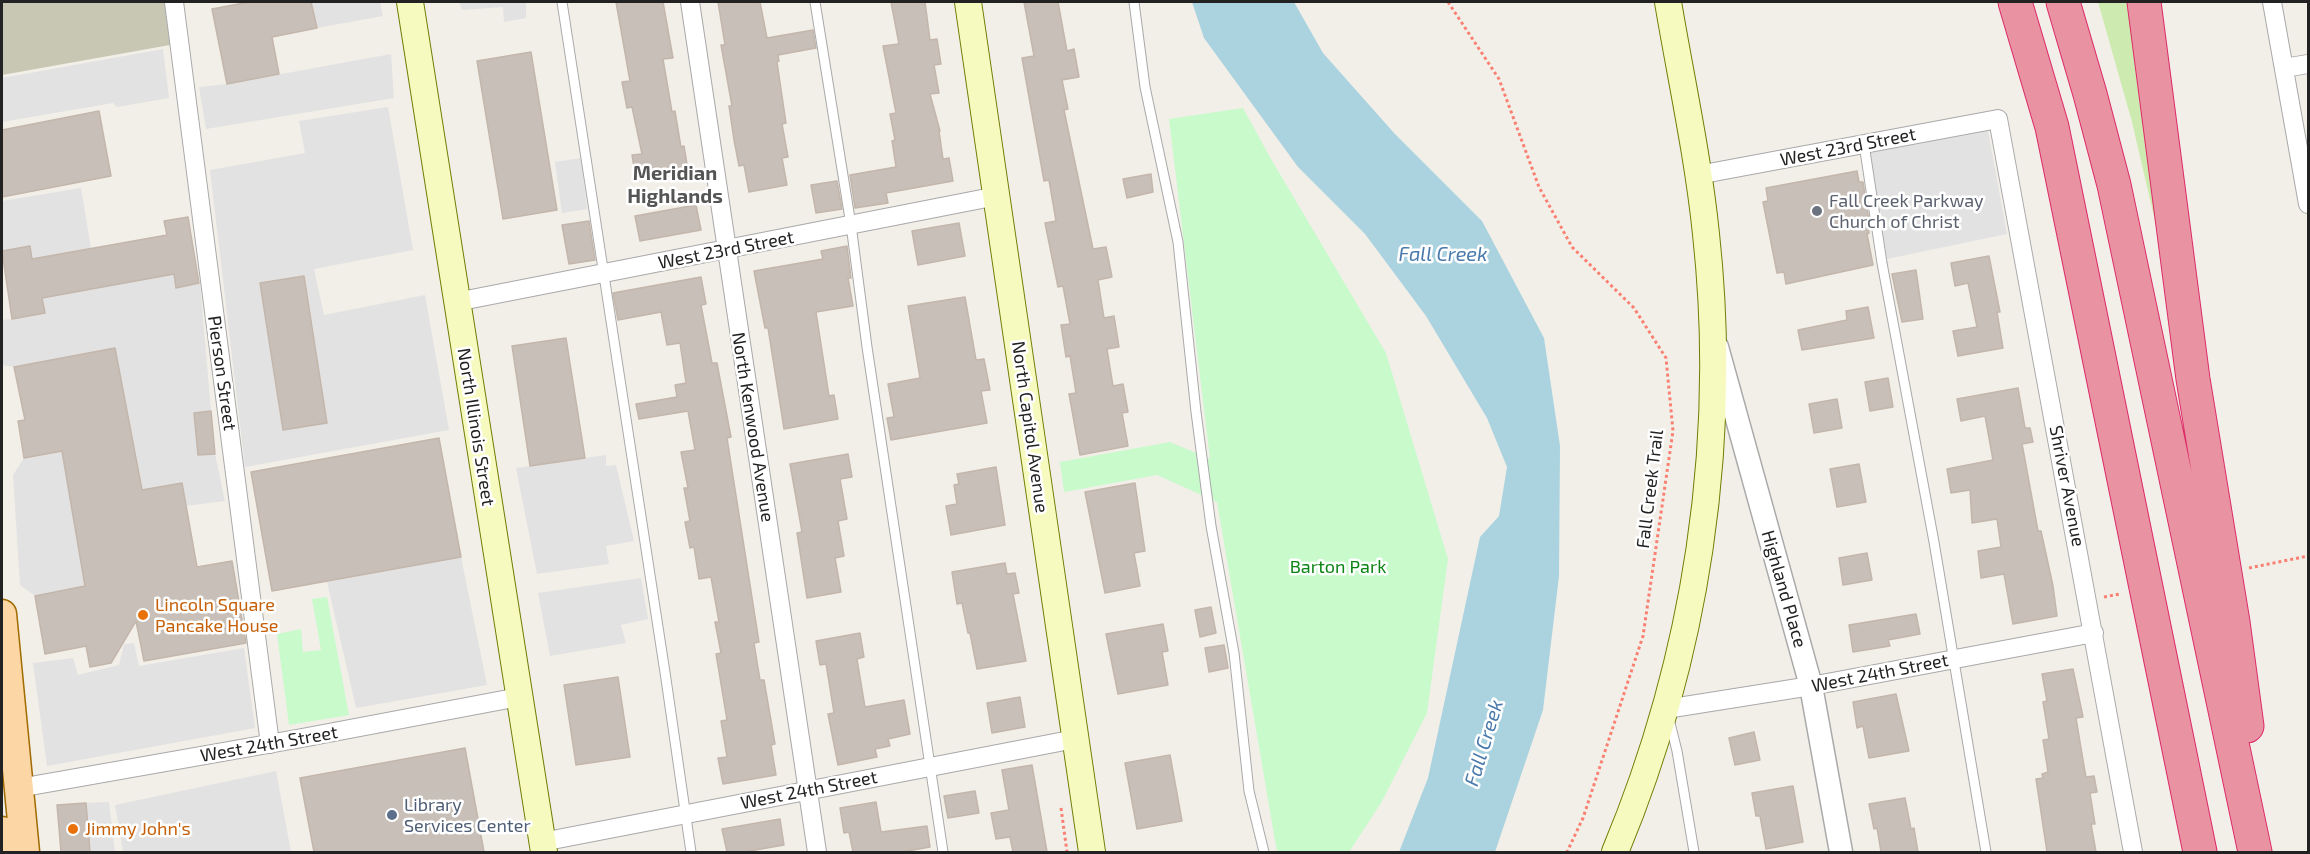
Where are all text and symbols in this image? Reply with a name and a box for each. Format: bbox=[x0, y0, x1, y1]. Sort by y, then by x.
street label: West 23rd Street bbox=[1778, 123, 1918, 171]
district label: Meridian Highlands bbox=[627, 161, 723, 208]
place label: Fall Creek Parkway Church of Christ bbox=[1829, 190, 1984, 232]
marker: Fall Creek Parkway Church of Christ bbox=[1810, 204, 1824, 218]
street label: West 23rd Street bbox=[656, 226, 796, 274]
water label: Fall Creek bbox=[1398, 242, 1488, 266]
street label: Pierson Street bbox=[203, 314, 241, 432]
street label: North Kenwood Avenue bbox=[727, 331, 779, 523]
street label: North Capitol Avenue bbox=[1007, 340, 1053, 514]
street label: North Illinois Street bbox=[453, 346, 499, 508]
street label: Shriver Avenue bbox=[2045, 424, 2089, 548]
street label: Fall Creek Trail bbox=[1632, 428, 1668, 550]
street label: Highland Place bbox=[1757, 528, 1811, 650]
park label: Barton Park bbox=[1290, 556, 1386, 578]
place label: Lincoln Square Pancake House bbox=[155, 594, 278, 636]
marker: Lincoln Square Pancake House bbox=[136, 608, 150, 622]
street label: West 24th Street bbox=[1810, 649, 1950, 697]
water label: Fall Creek bbox=[1460, 697, 1508, 789]
street label: West 24th Street bbox=[199, 721, 339, 767]
street label: West 24th Street bbox=[739, 766, 879, 814]
place label: Library Services Center bbox=[404, 794, 531, 836]
marker: Library Services Center bbox=[385, 808, 399, 822]
place label: Jimmy John's bbox=[85, 818, 191, 840]
marker: Jimmy John's bbox=[66, 822, 80, 836]

